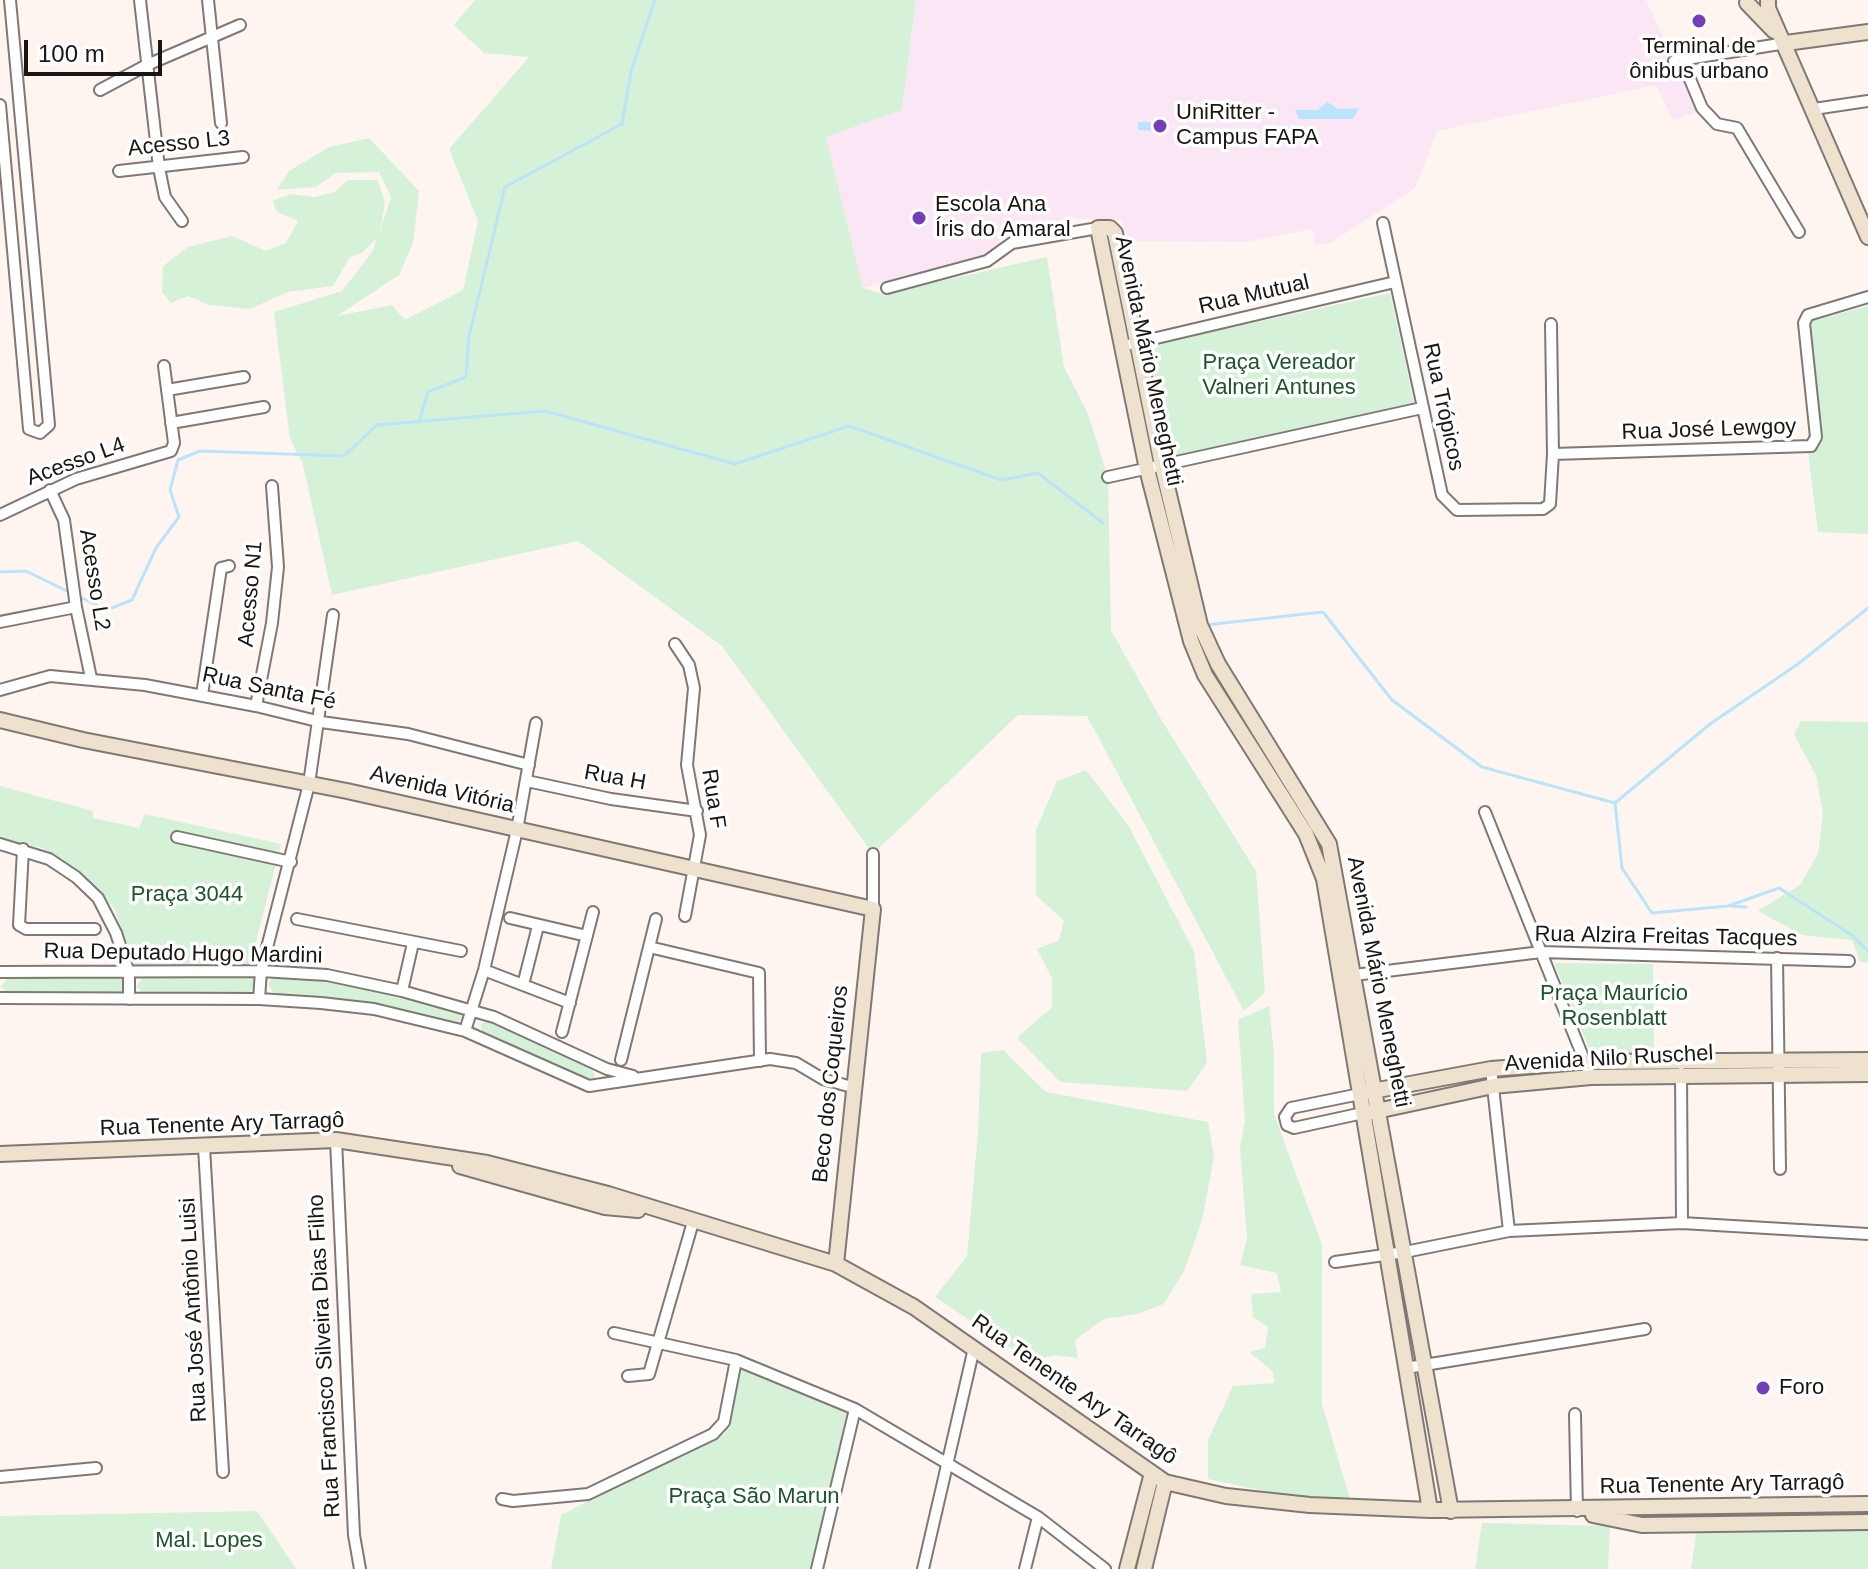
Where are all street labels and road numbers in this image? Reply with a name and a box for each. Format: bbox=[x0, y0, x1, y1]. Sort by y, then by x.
street label: Acesso L3 bbox=[127, 126, 231, 162]
street label: Avenida Mário Meneghetti bbox=[1109, 233, 1187, 489]
street label: Rua Mutual bbox=[1196, 269, 1312, 321]
street label: Rua Trópicos bbox=[1417, 341, 1469, 473]
street label: Rua José Lewgoy bbox=[1621, 414, 1797, 446]
street label: Acesso L4 bbox=[23, 432, 129, 492]
street label: Acesso L2 bbox=[73, 527, 115, 633]
street label: Acesso N1 bbox=[233, 540, 269, 648]
street label: Rua Santa Fé bbox=[200, 662, 338, 716]
street label: Rua H bbox=[582, 760, 648, 796]
street label: Avenida Vitória bbox=[367, 761, 517, 819]
street label: Rua F bbox=[695, 767, 731, 831]
street label: Avenida Mário Meneghetti bbox=[1341, 854, 1415, 1110]
street label: Rua Alzira Freitas Tacques bbox=[1534, 922, 1798, 952]
street label: Rua Deputado Hugo Mardini bbox=[43, 938, 323, 970]
street label: Beco dos Coqueiros bbox=[808, 984, 854, 1184]
street label: Avenida Nilo Ruschel bbox=[1504, 1040, 1714, 1078]
street label: Rua Tenente Ary Tarragô bbox=[99, 1108, 345, 1142]
street label: Rua Francisco Silveira Dias Filho bbox=[303, 1194, 347, 1518]
street label: Rua José Antônio Luisi bbox=[175, 1197, 213, 1423]
street label: Rua Tenente Ary Tarragô bbox=[966, 1309, 1182, 1471]
street label: Rua Tenente Ary Tarragô bbox=[1599, 1470, 1845, 1500]

